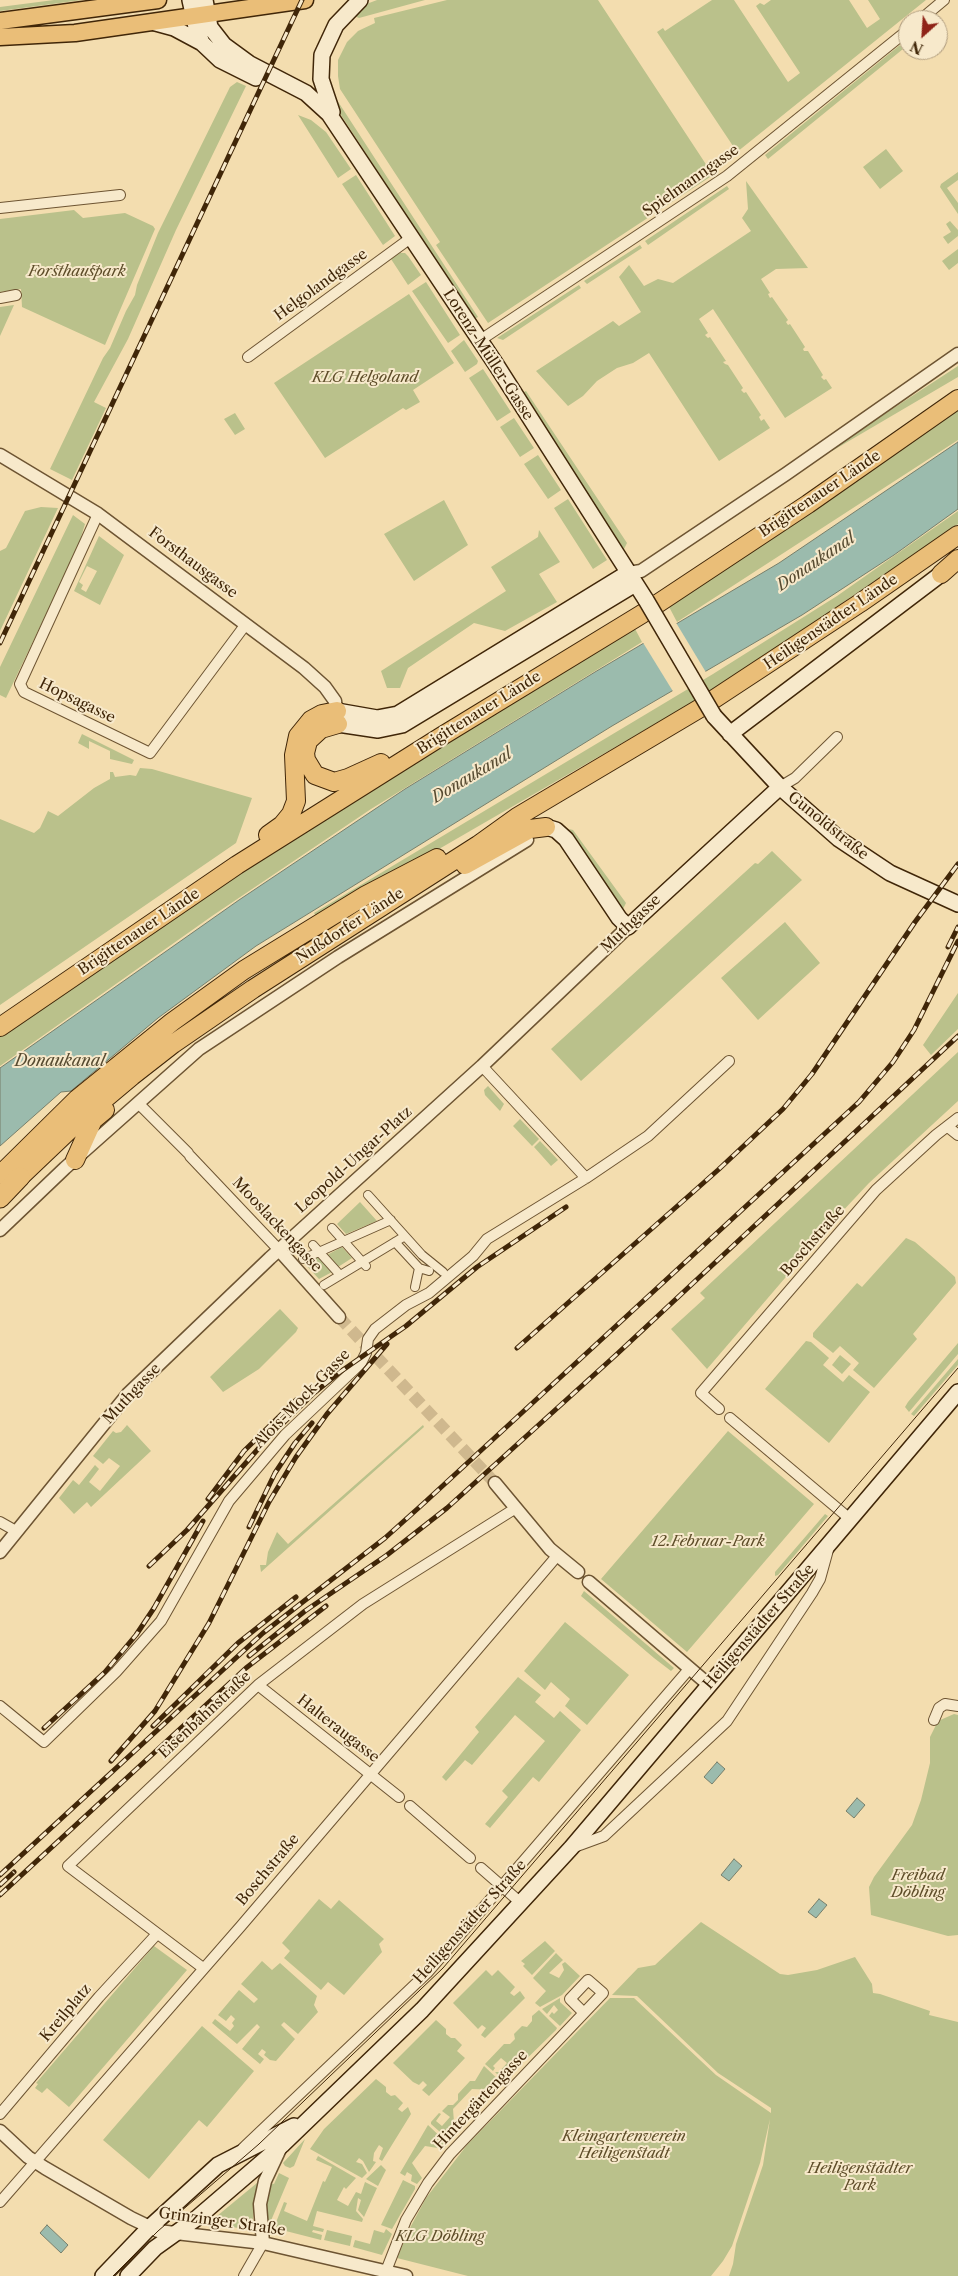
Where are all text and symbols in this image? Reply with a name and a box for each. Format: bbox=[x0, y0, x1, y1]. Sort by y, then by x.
north arrow bbox=[898, 10, 948, 60]
text: N bbox=[907, 37, 926, 58]
street label: Spielmanngasse bbox=[639, 141, 743, 221]
street label: Helgolandgasse bbox=[271, 245, 371, 325]
park label: Forsthauspark bbox=[28, 263, 126, 281]
street label: Lorenz-Müller-Gasse bbox=[439, 286, 537, 424]
park label: KLG Helgoland bbox=[312, 369, 418, 387]
street label: Brigittenauer Lände bbox=[756, 447, 884, 541]
street label: Forsthausgasse bbox=[145, 524, 241, 602]
water label: Donaukanal bbox=[773, 529, 859, 595]
street label: Heiligenstädter Lände bbox=[761, 570, 901, 674]
street label: Brigittenauer Lände bbox=[414, 668, 544, 758]
street label: Hopsagasse bbox=[36, 675, 118, 727]
water label: Donaukanal bbox=[428, 744, 516, 808]
street label: Gunoldstraße bbox=[784, 788, 872, 864]
street label: Nußdorfer Lände bbox=[293, 884, 407, 968]
street label: Brigittenauer Lände bbox=[75, 885, 203, 979]
street label: Muthgasse bbox=[597, 891, 665, 957]
water label: Donaukanal bbox=[15, 1051, 105, 1071]
street label: Leopold-Ungar-Platz bbox=[292, 1103, 416, 1217]
street label: Mooslackengasse bbox=[228, 1174, 326, 1276]
street label: Boschstraße bbox=[777, 1202, 849, 1280]
street label: Alois-Mock-Gasse bbox=[250, 1346, 354, 1452]
street label: Muthgasse bbox=[99, 1360, 165, 1428]
park label: 12.Februar-Park bbox=[651, 1533, 765, 1551]
street label: Heiligenstädter Straße bbox=[700, 1561, 818, 1693]
street label: Eisenbahnstraße bbox=[155, 1668, 255, 1762]
street label: Halteraugasse bbox=[293, 1691, 383, 1767]
street label: Boschstraße bbox=[233, 1830, 303, 1910]
street label: Heiligenstädter Straße bbox=[410, 1856, 530, 1988]
park label: Freibad Döbling bbox=[891, 1867, 945, 1902]
street label: Kreilplatz bbox=[37, 1980, 95, 2046]
street label: Hintergärtengasse bbox=[430, 2047, 532, 2153]
park label: Kleingartenverein Heiligenstadt bbox=[562, 2128, 686, 2163]
park label: Heiligenstädter Park bbox=[807, 2160, 913, 2195]
street label: Grinzinger Straße bbox=[157, 2204, 287, 2240]
park label: KLG Döbling bbox=[395, 2228, 485, 2246]

